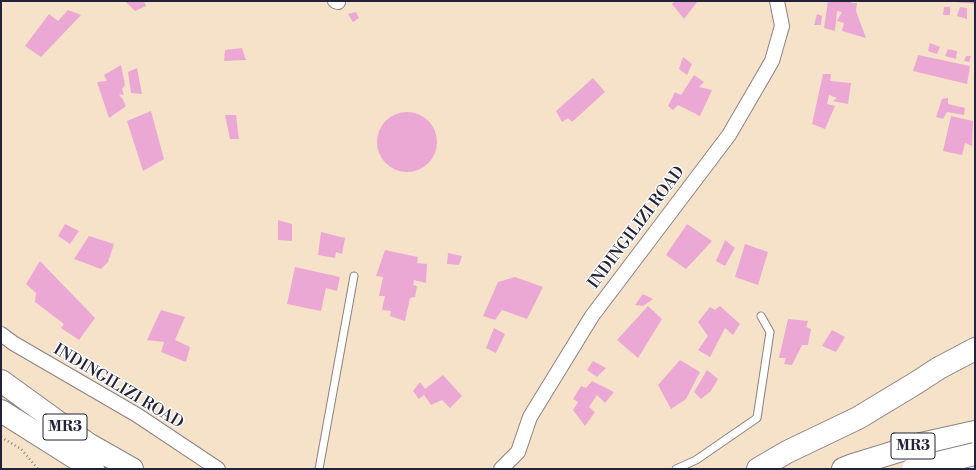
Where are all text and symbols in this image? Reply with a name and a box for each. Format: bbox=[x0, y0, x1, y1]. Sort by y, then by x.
street label: INDINGILIZI ROAD bbox=[585, 163, 689, 293]
street label: INDINGILIZI ROAD bbox=[49, 341, 187, 433]
road number: MR3 bbox=[43, 414, 87, 440]
road number: MR3 bbox=[891, 433, 935, 459]

